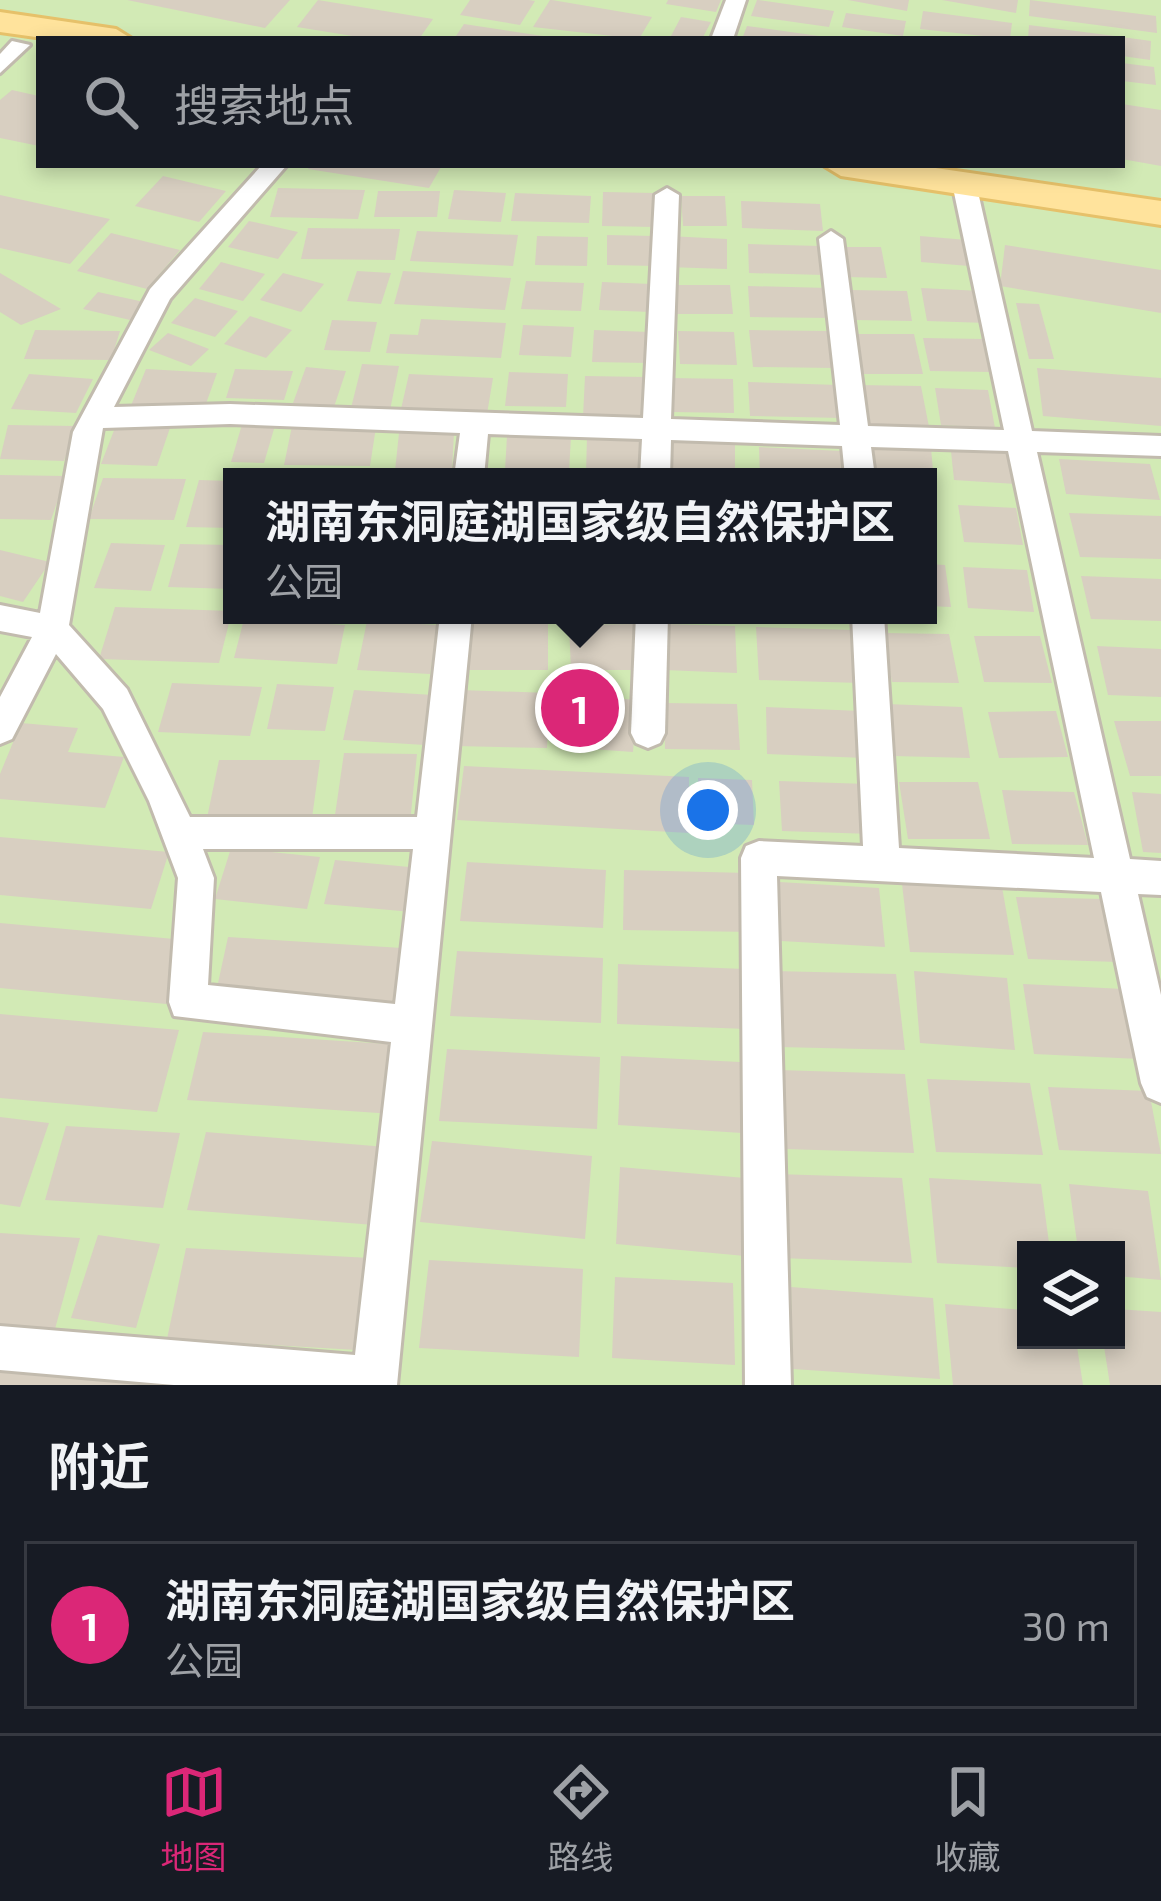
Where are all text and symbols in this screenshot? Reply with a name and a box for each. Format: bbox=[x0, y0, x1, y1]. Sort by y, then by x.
search box bbox=[36, 36, 1125, 168]
icon: search bbox=[78, 69, 144, 135]
text: 搜索地点 bbox=[174, 77, 354, 131]
popup bbox=[223, 468, 937, 624]
text: 湖南东洞庭湖国家级自然保护区 bbox=[265, 493, 895, 547]
text: 公园 bbox=[265, 557, 343, 604]
pin: 1 bbox=[541, 663, 619, 753]
your location bbox=[678, 780, 738, 840]
map controls bbox=[1017, 1241, 1125, 1349]
button: layers bbox=[1017, 1241, 1125, 1349]
text: 附近 bbox=[48, 1434, 150, 1495]
text: 湖南东洞庭湖国家级自然保护区 bbox=[165, 1572, 795, 1626]
text: 1 bbox=[82, 1602, 98, 1649]
text: 30 m bbox=[1022, 1602, 1110, 1649]
text: 公园 bbox=[165, 1636, 243, 1683]
tab: 地图 bbox=[161, 1759, 227, 1879]
tab: 路线 bbox=[548, 1759, 614, 1879]
tab: 收藏 bbox=[935, 1759, 1001, 1879]

